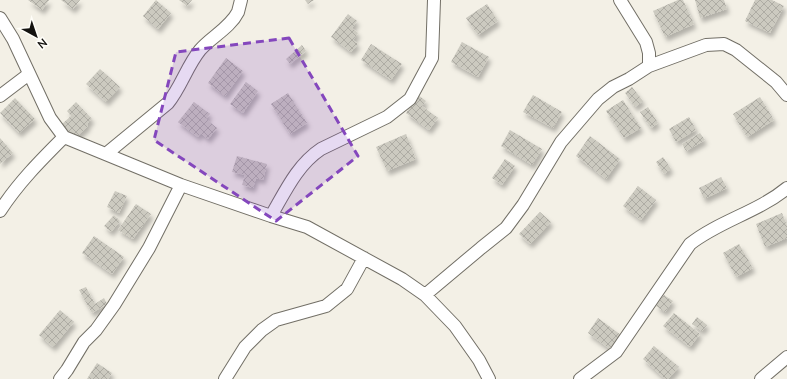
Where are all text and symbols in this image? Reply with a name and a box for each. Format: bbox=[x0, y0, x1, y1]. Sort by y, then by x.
north arrow bbox=[16, 16, 56, 56]
text: N bbox=[35, 36, 50, 52]

